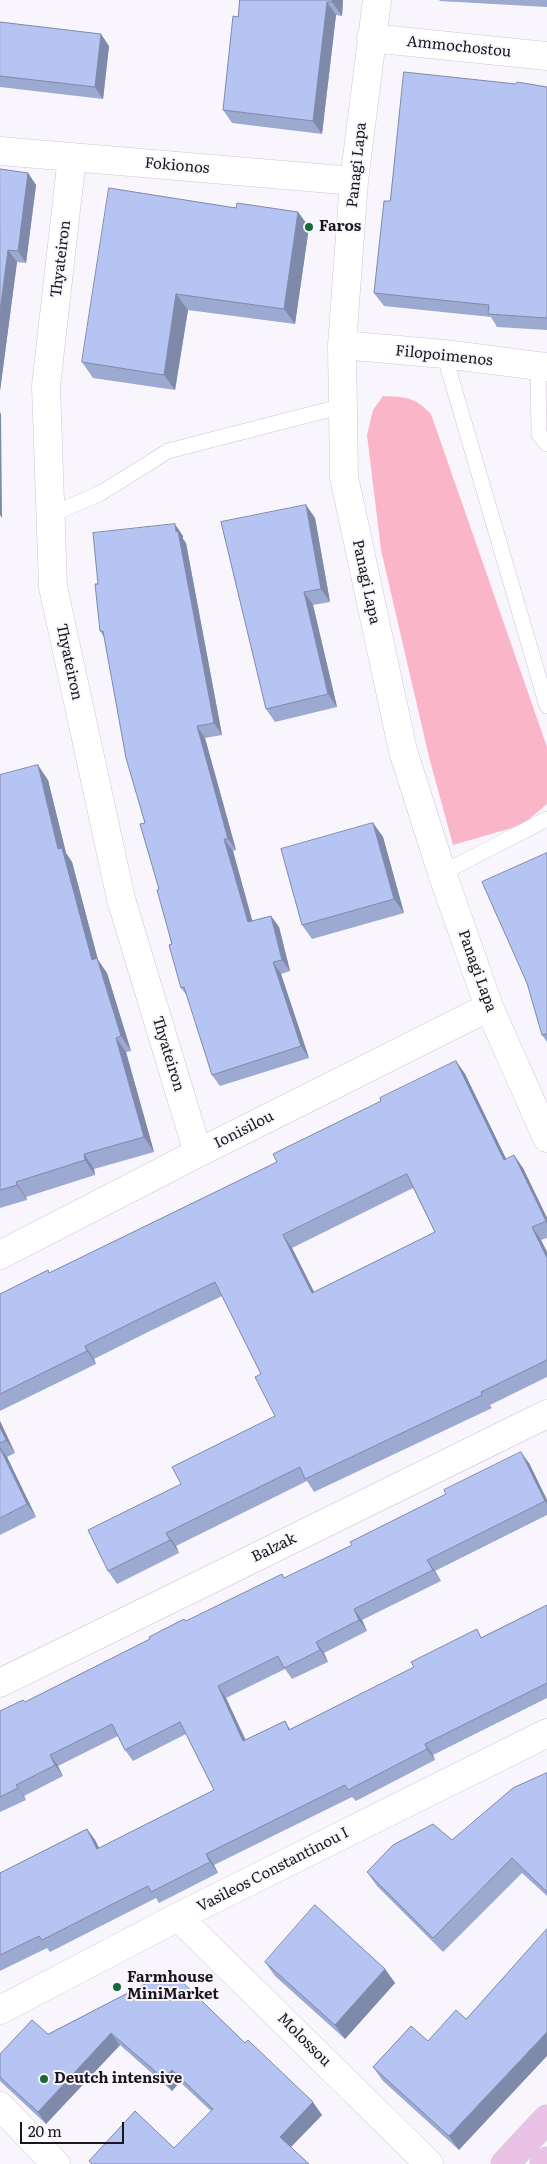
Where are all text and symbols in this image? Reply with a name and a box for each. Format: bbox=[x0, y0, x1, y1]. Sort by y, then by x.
street label: Ammochostou bbox=[406, 33, 512, 61]
street label: Panagi Lapa bbox=[344, 121, 370, 209]
street label: Fokionos bbox=[144, 154, 210, 178]
place label: Faros bbox=[319, 218, 361, 236]
street label: Thyateiron bbox=[47, 219, 75, 299]
marker: Faros bbox=[303, 221, 315, 233]
street label: Filopoimenos bbox=[394, 342, 494, 370]
street label: Panagi Lapa bbox=[348, 538, 384, 626]
street label: Thyateiron bbox=[52, 622, 86, 702]
street label: Panagi Lapa bbox=[454, 927, 500, 1015]
street label: Thyateiron bbox=[148, 1014, 188, 1094]
street label: Ionisilou bbox=[211, 1107, 277, 1153]
street label: Balzak bbox=[249, 1529, 299, 1567]
street label: Vasileos Constantinou I bbox=[194, 1824, 352, 1916]
place label: Farmhouse MiniMarket bbox=[127, 1969, 219, 2004]
marker: Farmhouse MiniMarket bbox=[111, 1981, 123, 1993]
street label: Molossou bbox=[273, 2009, 335, 2071]
place label: Deutch intensive bbox=[54, 2070, 182, 2088]
marker: Deutch intensive bbox=[38, 2073, 50, 2085]
scale bar bbox=[22, 2112, 126, 2144]
text: 20 m bbox=[28, 2119, 62, 2142]

